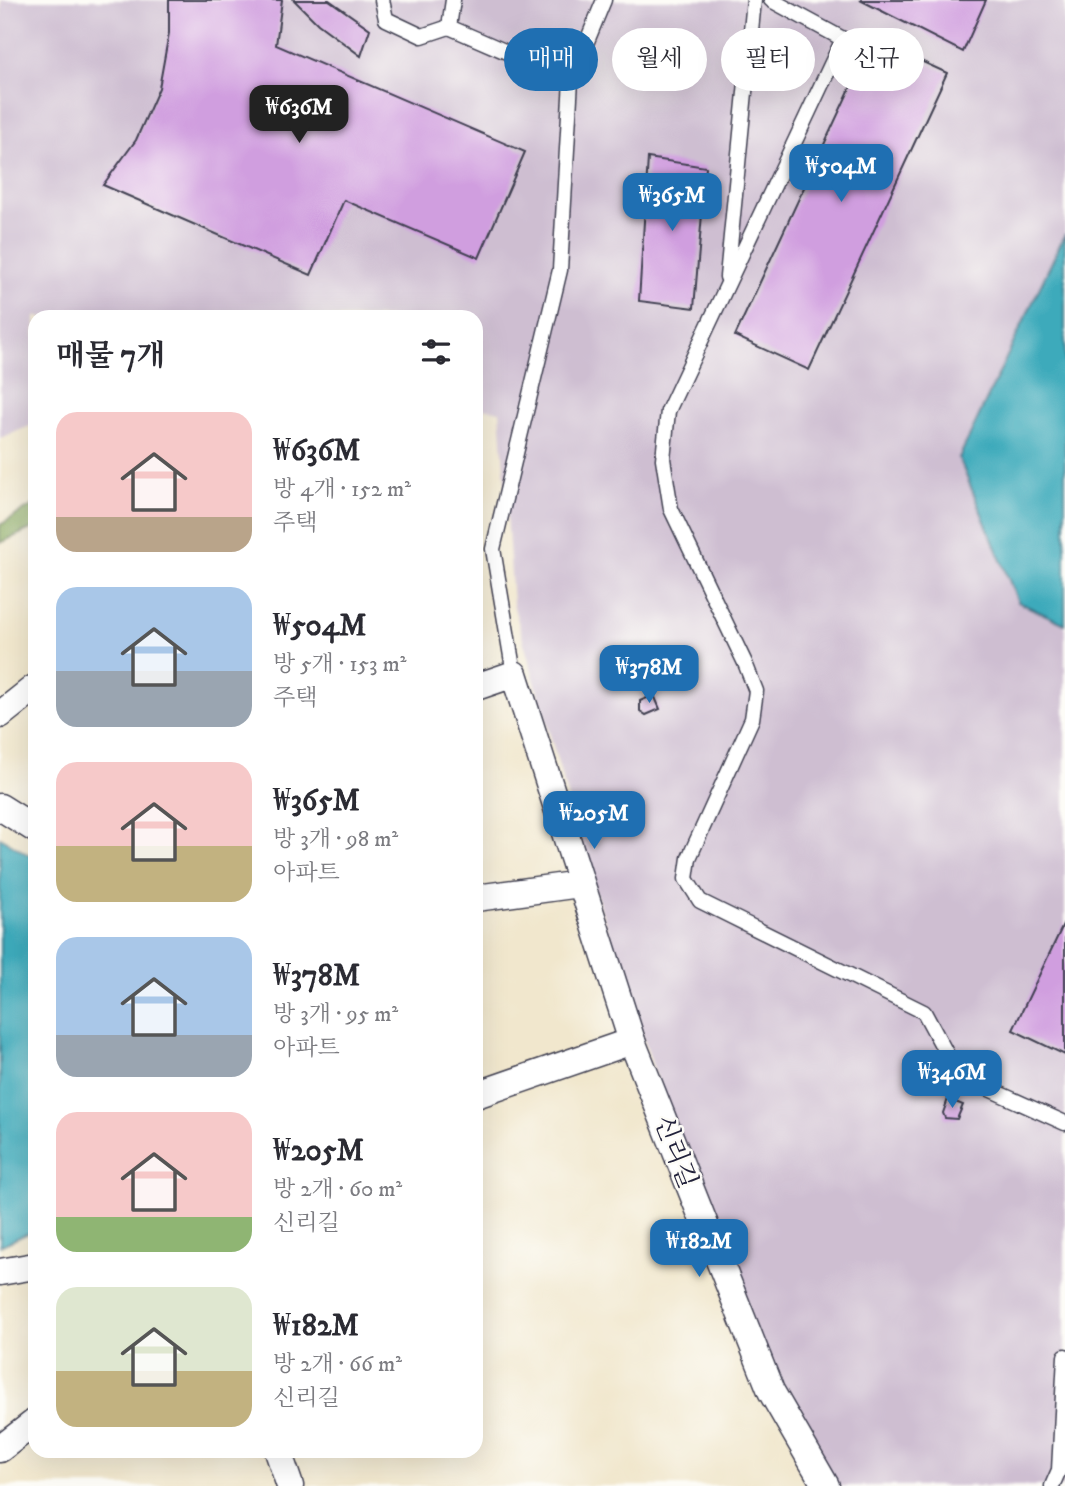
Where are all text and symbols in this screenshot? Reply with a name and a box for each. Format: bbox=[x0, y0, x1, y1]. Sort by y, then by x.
chip: 매매 bbox=[504, 28, 598, 91]
chip: 월세 bbox=[612, 28, 707, 91]
chip: 필터 bbox=[721, 28, 815, 91]
chip: 신규 bbox=[829, 28, 924, 91]
pin: ₩636M bbox=[250, 86, 348, 145]
text: ₩636M bbox=[265, 93, 333, 122]
pin: ₩504M bbox=[792, 144, 890, 204]
text: ₩504M bbox=[805, 152, 877, 181]
pin: ₩365M bbox=[623, 174, 721, 233]
text: ₩365M bbox=[639, 181, 705, 210]
icon: filters bbox=[417, 333, 455, 371]
text: 매물 7개 bbox=[56, 338, 165, 375]
text: ₩636M bbox=[273, 433, 361, 470]
icon: home bbox=[112, 440, 196, 524]
text: 방 4개 · 152 m² bbox=[273, 475, 411, 504]
text: 주택 bbox=[273, 509, 317, 538]
text: ₩504M bbox=[273, 608, 366, 645]
icon: home bbox=[112, 615, 196, 699]
pin: ₩378M bbox=[600, 646, 698, 705]
text: 방 5개 · 153 m² bbox=[273, 650, 406, 679]
text: ₩378M bbox=[616, 653, 682, 682]
text: 주택 bbox=[273, 684, 317, 713]
text: ₩365M bbox=[273, 783, 360, 820]
icon: home bbox=[112, 790, 196, 874]
pin: ₩205M bbox=[545, 792, 643, 851]
text: ₩205M bbox=[559, 799, 629, 828]
text: 방 3개 · 98 m² bbox=[273, 825, 398, 854]
text: 아파트 bbox=[273, 859, 340, 888]
text: ₩378M bbox=[273, 958, 360, 995]
icon: home bbox=[112, 965, 196, 1049]
text: 방 3개 · 95 m² bbox=[273, 1000, 398, 1029]
text: 아파트 bbox=[273, 1034, 340, 1063]
pin: ₩346M bbox=[903, 1050, 1001, 1110]
text: ₩346M bbox=[918, 1058, 986, 1087]
street label: 신리길 bbox=[646, 1111, 704, 1193]
text: ₩205M bbox=[273, 1133, 364, 1170]
icon: home bbox=[112, 1140, 196, 1224]
text: 방 2개 · 60 m² bbox=[273, 1175, 402, 1204]
text: 신리길 bbox=[273, 1209, 340, 1238]
pin: ₩182M bbox=[650, 1220, 748, 1279]
text: ₩182M bbox=[666, 1227, 732, 1256]
text: ₩182M bbox=[273, 1308, 359, 1345]
icon: home bbox=[112, 1315, 196, 1399]
text: 방 2개 · 66 m² bbox=[273, 1350, 402, 1379]
text: 신리길 bbox=[273, 1384, 340, 1413]

